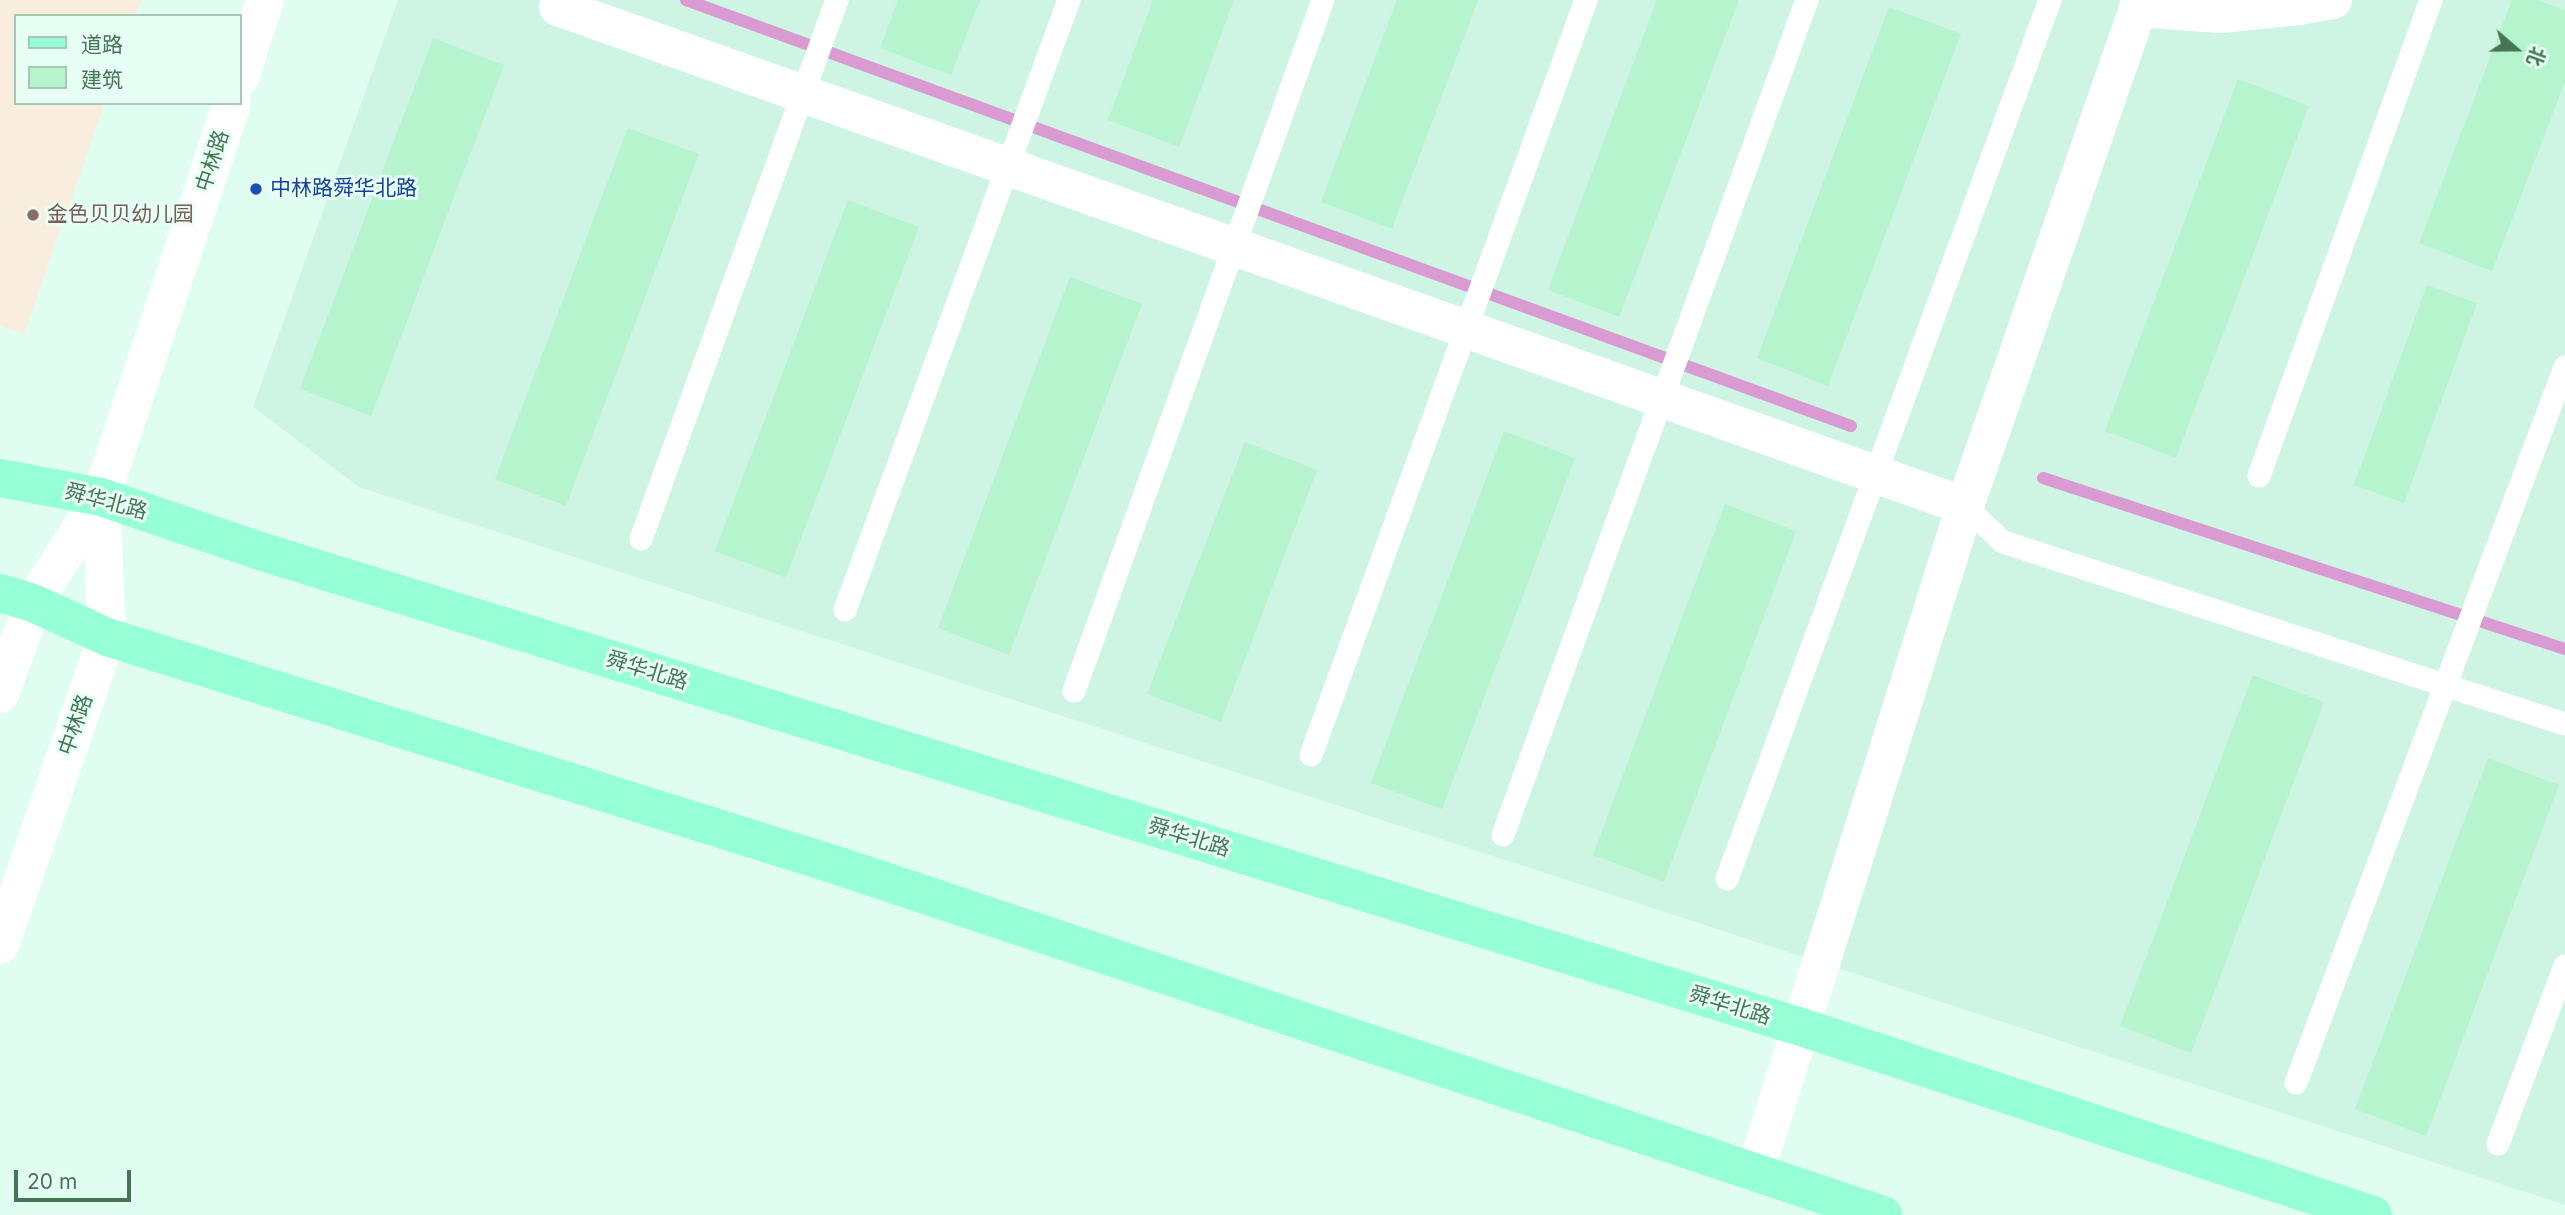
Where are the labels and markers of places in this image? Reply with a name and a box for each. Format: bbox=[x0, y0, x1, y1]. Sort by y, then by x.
place label: 中林路舜华北路 bbox=[270, 176, 417, 202]
marker: 中林路舜华北路 bbox=[248, 181, 264, 197]
place label: 金色贝贝幼儿园 bbox=[47, 202, 194, 228]
marker: 金色贝贝幼儿园 bbox=[25, 207, 41, 223]

